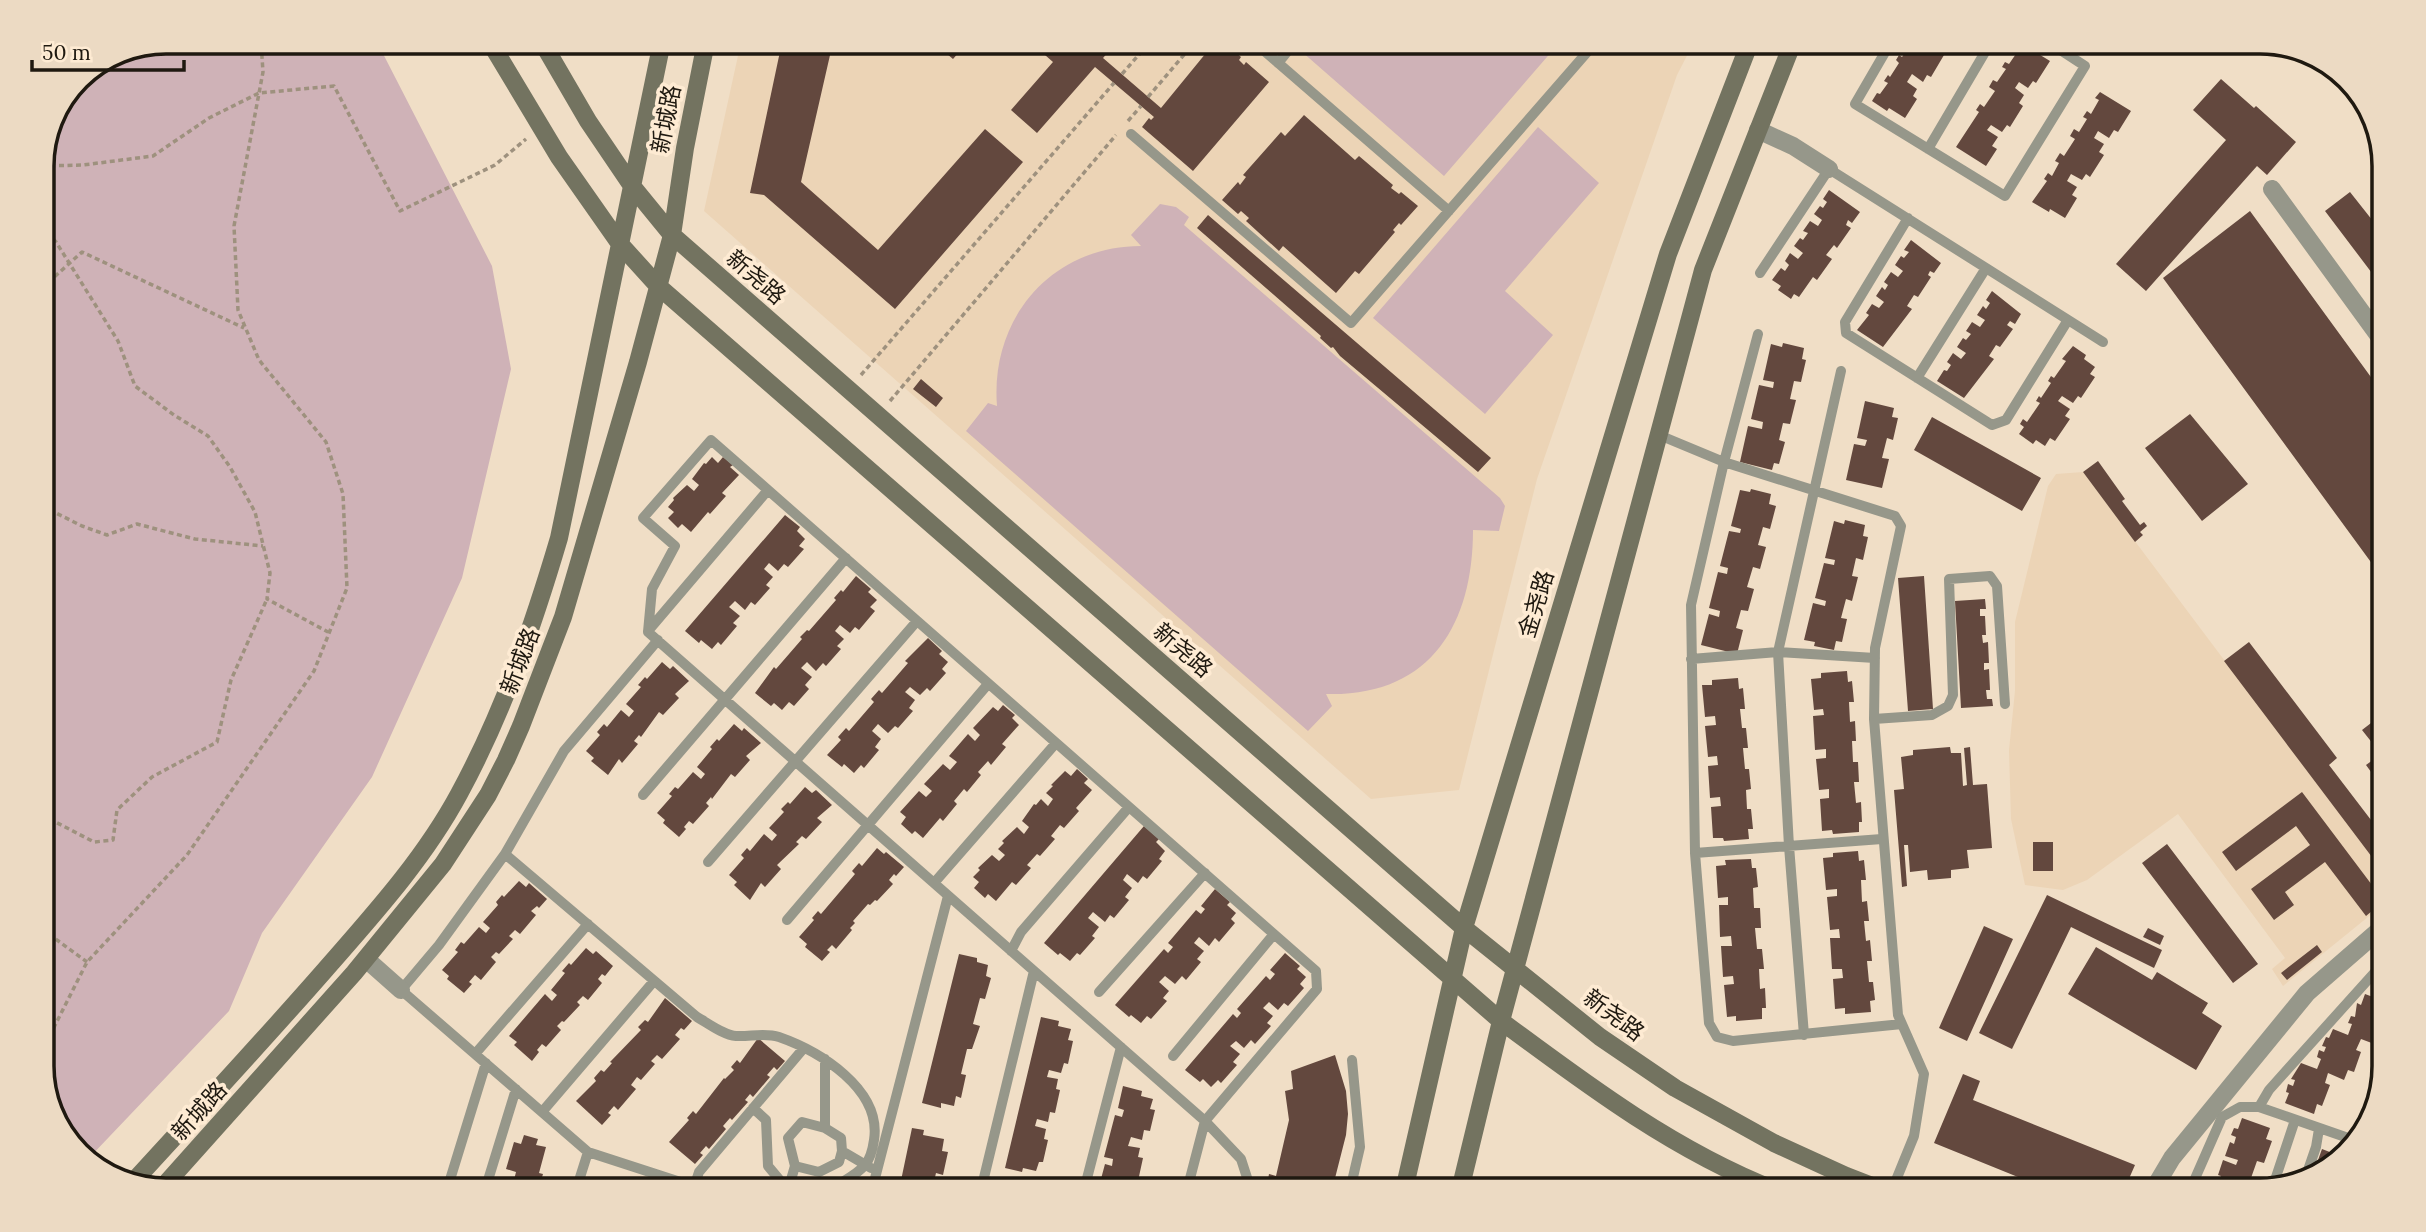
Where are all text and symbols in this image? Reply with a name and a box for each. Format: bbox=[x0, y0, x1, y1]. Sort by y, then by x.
scale bar bbox=[32, 28, 184, 72]
text: 50 m bbox=[42, 39, 91, 66]
street label: 新城路 bbox=[645, 82, 686, 156]
street label: 新尧路 bbox=[721, 243, 792, 310]
street label: 金尧路 bbox=[1512, 567, 1559, 641]
street label: 新尧路 bbox=[1148, 616, 1219, 683]
street label: 新城路 bbox=[494, 623, 545, 698]
street label: 新尧路 bbox=[1578, 982, 1651, 1047]
street label: 新城路 bbox=[165, 1075, 232, 1146]

